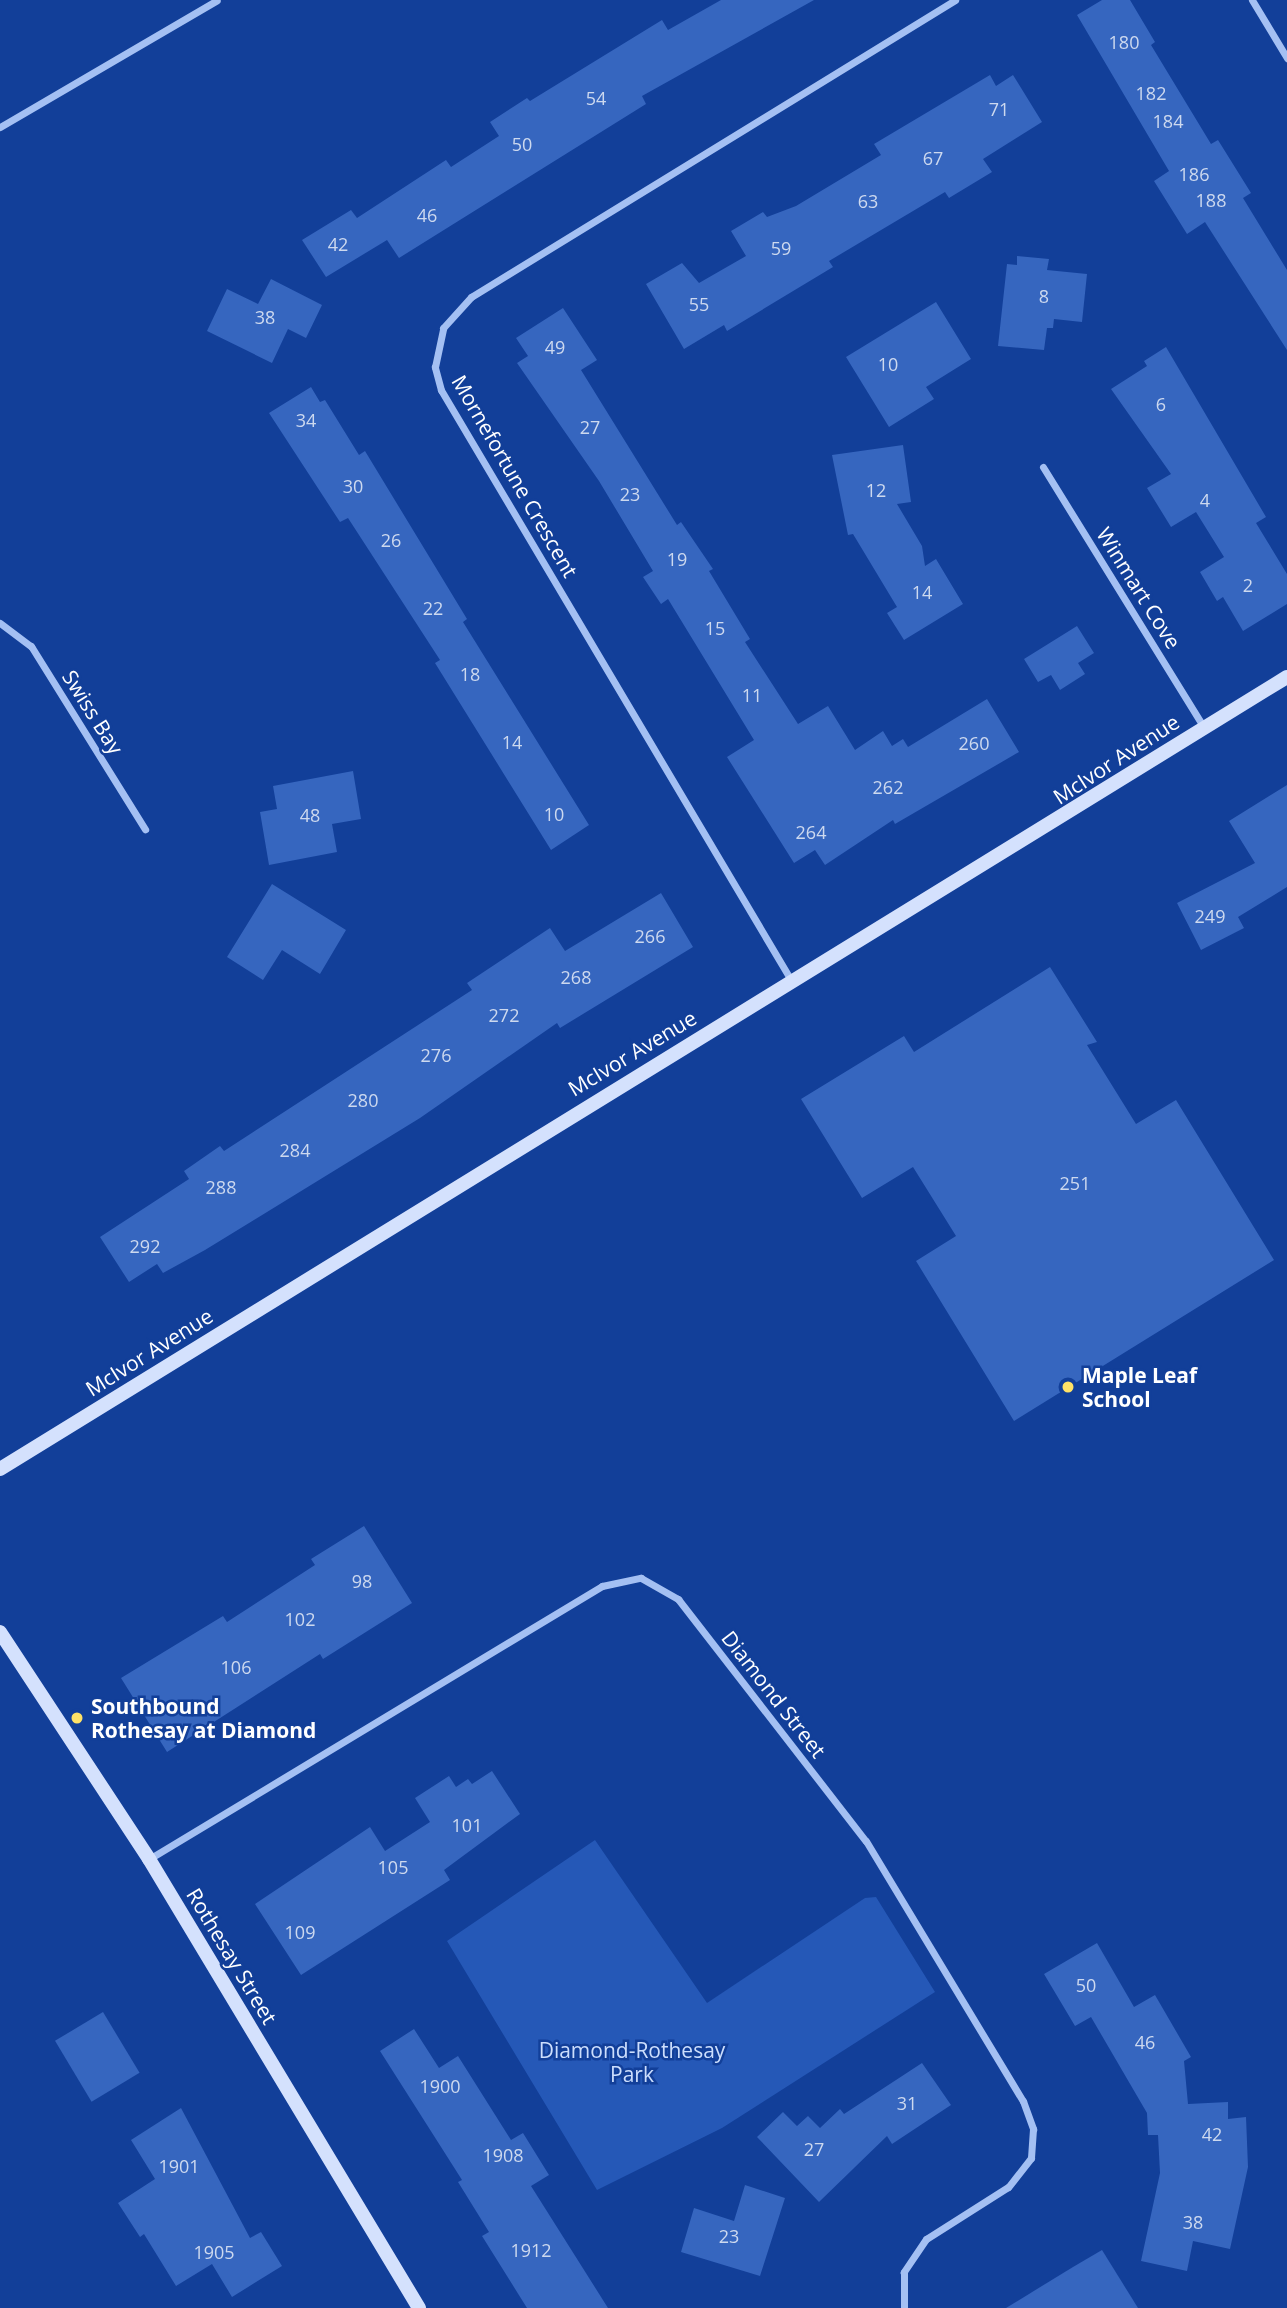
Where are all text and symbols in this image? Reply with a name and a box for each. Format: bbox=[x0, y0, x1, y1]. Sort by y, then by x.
house number: 180 bbox=[1109, 31, 1139, 53]
house number: 182 bbox=[1136, 82, 1166, 104]
house number: 54 bbox=[586, 87, 606, 109]
house number: 71 bbox=[989, 98, 1009, 120]
house number: 184 bbox=[1153, 110, 1183, 132]
house number: 50 bbox=[512, 133, 532, 155]
house number: 67 bbox=[923, 147, 943, 169]
house number: 186 bbox=[1179, 163, 1209, 185]
house number: 188 bbox=[1196, 189, 1226, 211]
house number: 63 bbox=[858, 190, 878, 212]
house number: 46 bbox=[417, 204, 437, 226]
house number: 42 bbox=[328, 233, 348, 255]
house number: 59 bbox=[771, 237, 791, 259]
house number: 8 bbox=[1039, 285, 1049, 307]
house number: 55 bbox=[689, 293, 709, 315]
house number: 38 bbox=[255, 306, 275, 328]
house number: 49 bbox=[545, 336, 565, 358]
house number: 10 bbox=[878, 353, 898, 375]
street label: Mornefortune Crescent bbox=[447, 370, 583, 582]
house number: 6 bbox=[1156, 393, 1166, 415]
house number: 34 bbox=[296, 409, 316, 431]
house number: 27 bbox=[580, 416, 600, 438]
house number: 30 bbox=[343, 475, 363, 497]
house number: 12 bbox=[866, 479, 886, 501]
house number: 23 bbox=[620, 483, 640, 505]
house number: 4 bbox=[1200, 489, 1210, 511]
street label: Winmart Cove bbox=[1092, 523, 1186, 653]
house number: 26 bbox=[381, 529, 401, 551]
house number: 19 bbox=[667, 548, 687, 570]
house number: 2 bbox=[1243, 574, 1253, 596]
house number: 14 bbox=[912, 581, 932, 603]
house number: 22 bbox=[423, 597, 443, 619]
house number: 15 bbox=[705, 617, 725, 639]
house number: 18 bbox=[460, 663, 480, 685]
street label: Swiss Bay bbox=[57, 665, 129, 759]
house number: 11 bbox=[742, 684, 762, 706]
street label: McIvor Avenue bbox=[1048, 709, 1184, 809]
house number: 14 bbox=[502, 731, 522, 753]
house number: 260 bbox=[959, 732, 989, 754]
house number: 262 bbox=[873, 776, 903, 798]
house number: 10 bbox=[544, 803, 564, 825]
house number: 48 bbox=[300, 804, 320, 826]
house number: 264 bbox=[796, 821, 826, 843]
house number: 249 bbox=[1195, 905, 1225, 927]
house number: 266 bbox=[635, 925, 665, 947]
house number: 268 bbox=[561, 966, 591, 988]
house number: 272 bbox=[489, 1004, 519, 1026]
street label: McIvor Avenue bbox=[563, 1005, 701, 1101]
house number: 276 bbox=[421, 1044, 451, 1066]
house number: 280 bbox=[348, 1089, 378, 1111]
house number: 284 bbox=[280, 1139, 310, 1161]
house number: 251 bbox=[1060, 1172, 1090, 1194]
house number: 288 bbox=[206, 1176, 236, 1198]
house number: 292 bbox=[130, 1235, 160, 1257]
street label: McIvor Avenue bbox=[81, 1303, 217, 1401]
place label: Maple Leaf School bbox=[1082, 1362, 1197, 1412]
marker: Maple Leaf School bbox=[1060, 1379, 1076, 1395]
house number: 98 bbox=[352, 1570, 372, 1592]
house number: 102 bbox=[285, 1608, 315, 1630]
street label: Diamond Street bbox=[717, 1626, 831, 1762]
house number: 106 bbox=[221, 1656, 251, 1678]
place label: Southbound Rothesay at Diamond bbox=[91, 1693, 316, 1743]
marker: Southbound Rothesay at Diamond bbox=[69, 1710, 85, 1726]
house number: 101 bbox=[452, 1814, 482, 1836]
house number: 105 bbox=[378, 1856, 408, 1878]
street label: Rothesay Street bbox=[182, 1883, 282, 2029]
house number: 109 bbox=[285, 1921, 315, 1943]
house number: 50 bbox=[1076, 1974, 1096, 1996]
house number: 46 bbox=[1135, 2031, 1155, 2053]
park label: Diamond-Rothesay Park bbox=[539, 2037, 725, 2087]
house number: 1900 bbox=[419, 2075, 461, 2097]
house number: 31 bbox=[897, 2092, 917, 2114]
house number: 42 bbox=[1202, 2123, 1222, 2145]
house number: 27 bbox=[804, 2138, 824, 2160]
house number: 1908 bbox=[482, 2144, 524, 2166]
house number: 1901 bbox=[158, 2155, 200, 2177]
house number: 38 bbox=[1183, 2211, 1203, 2233]
house number: 23 bbox=[719, 2225, 739, 2247]
house number: 1912 bbox=[510, 2239, 552, 2261]
house number: 1905 bbox=[193, 2241, 235, 2263]

